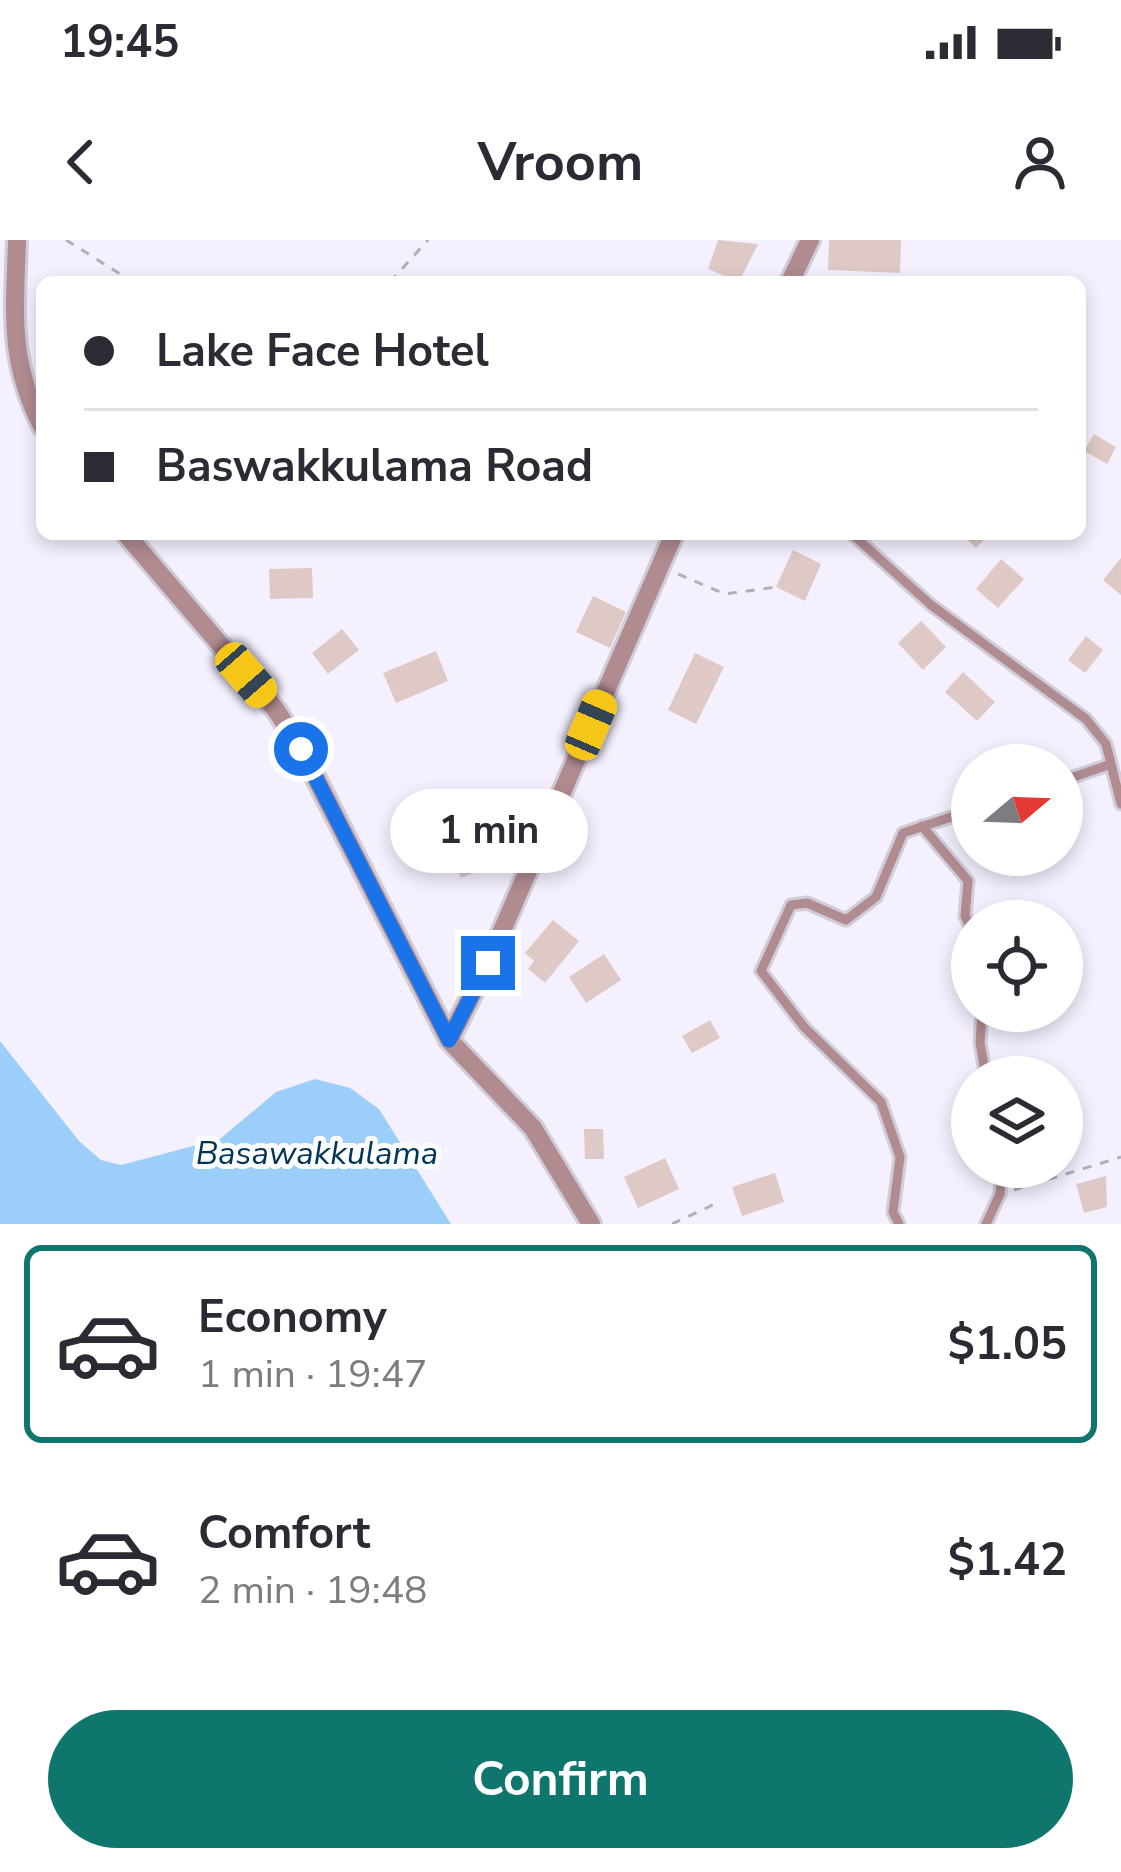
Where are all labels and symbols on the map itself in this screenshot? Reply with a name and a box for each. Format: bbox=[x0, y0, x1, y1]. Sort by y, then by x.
car bbox=[209, 636, 283, 714]
car bbox=[560, 685, 622, 765]
route start bbox=[274, 722, 328, 776]
north arrow bbox=[951, 744, 1083, 876]
callout: 1 min bbox=[389, 789, 587, 873]
route end bbox=[461, 936, 515, 990]
water label: Basawakkulama bbox=[196, 1131, 438, 1176]

